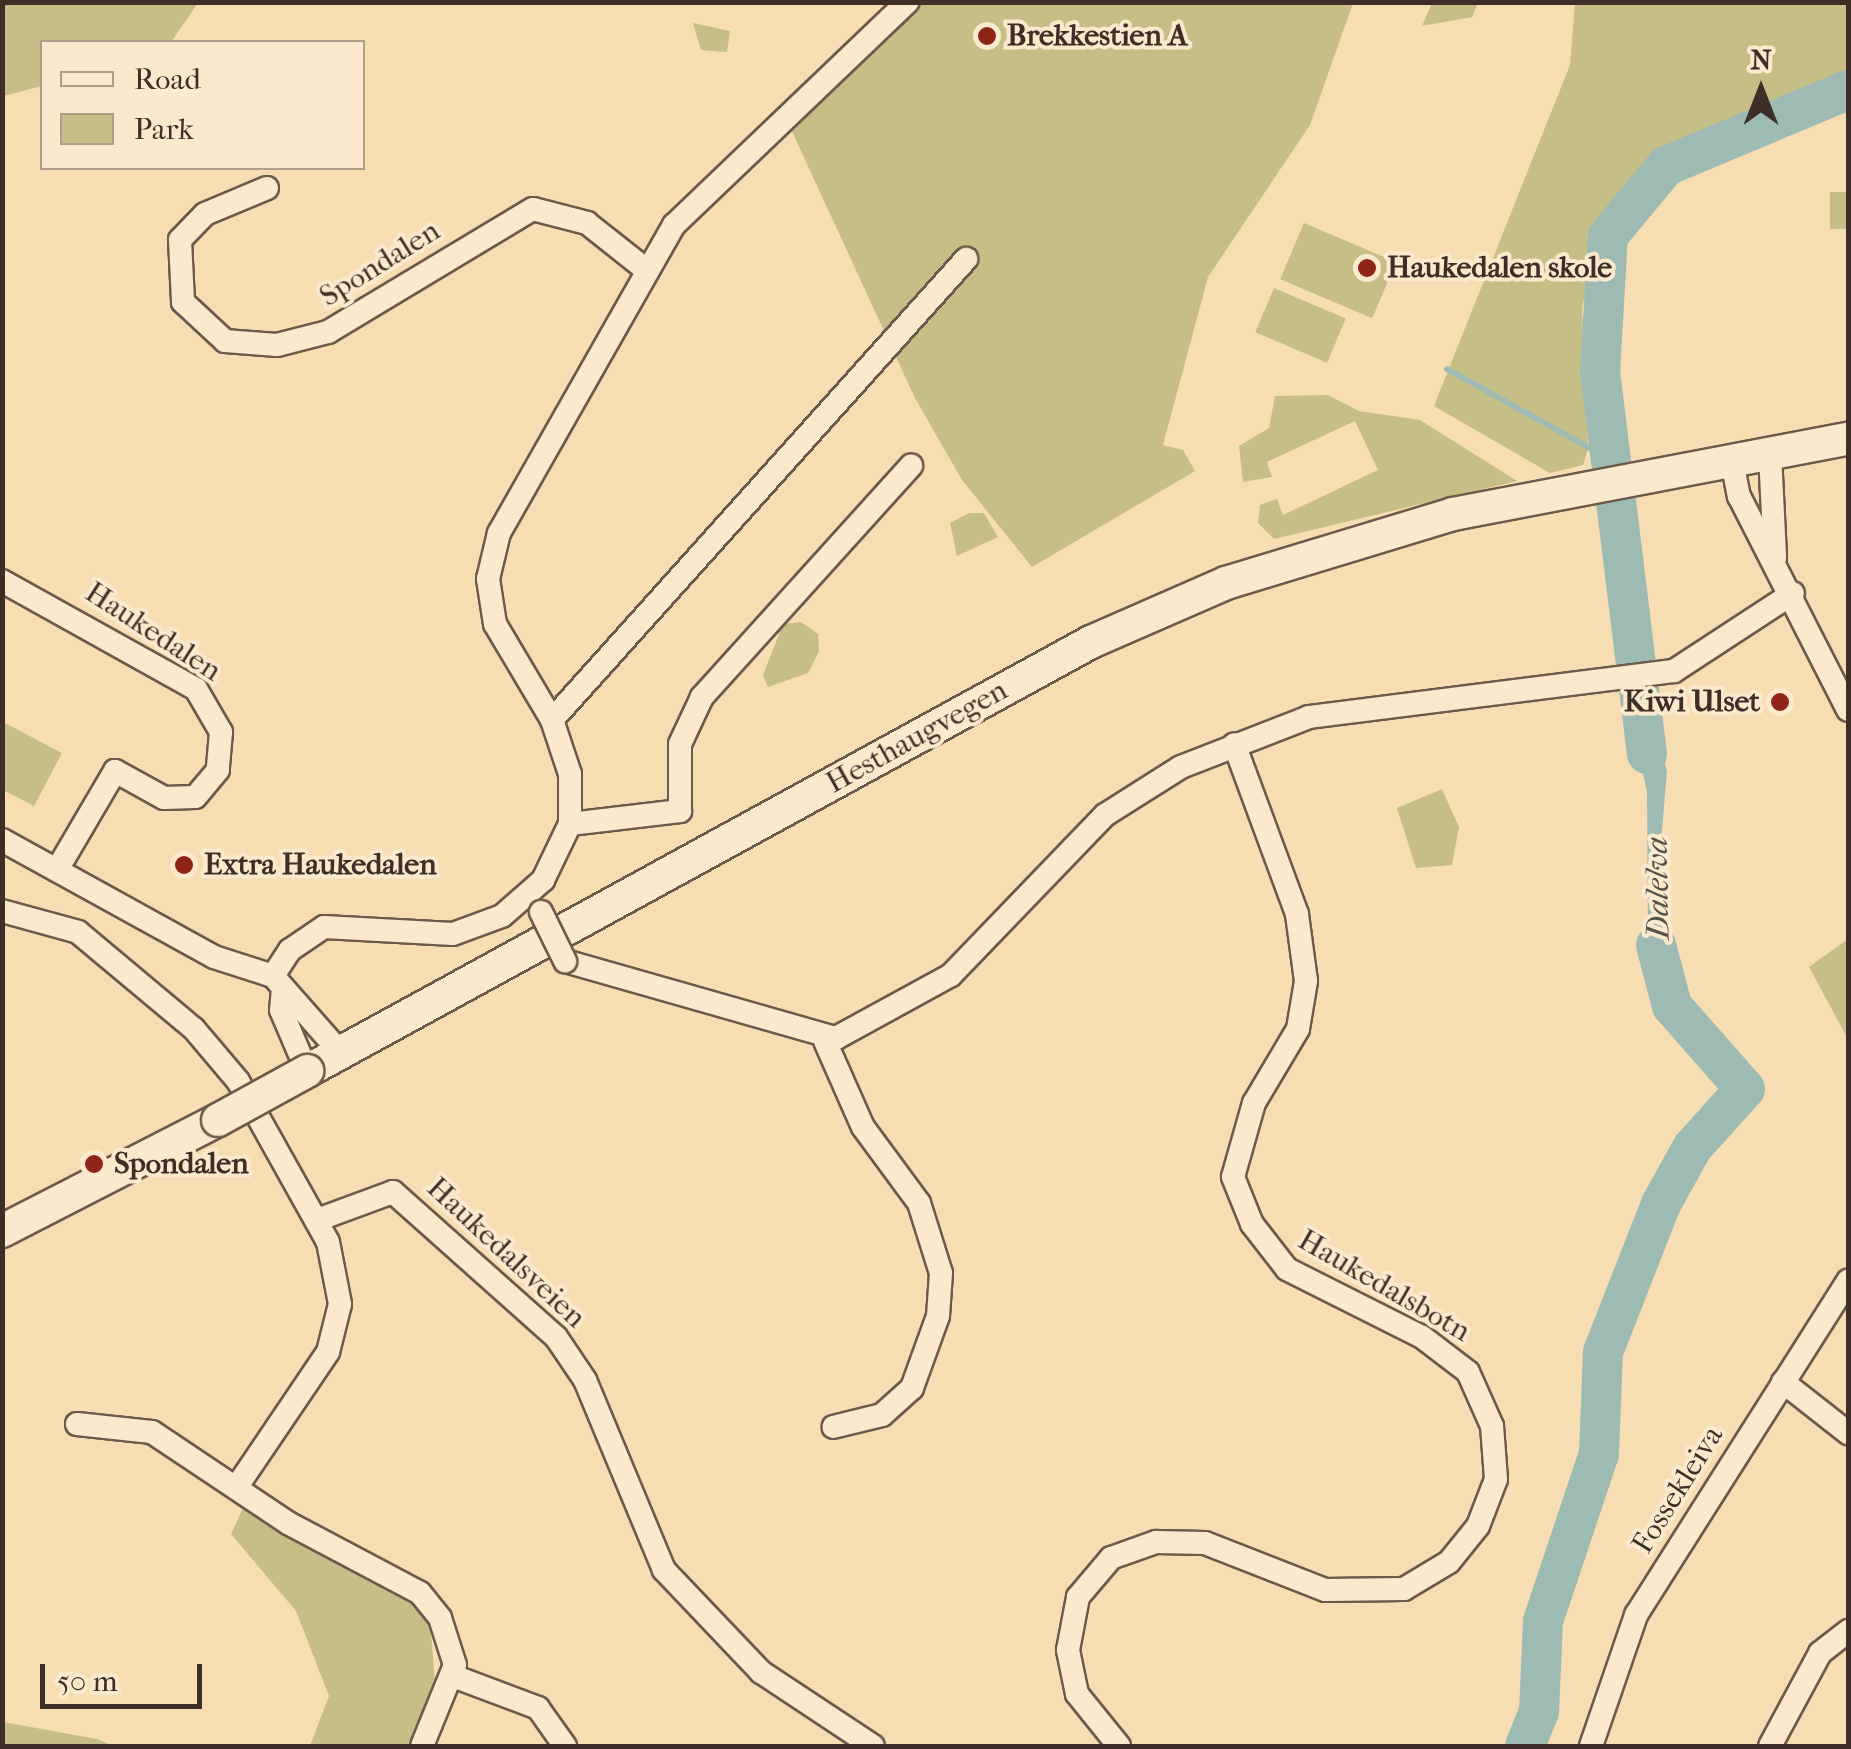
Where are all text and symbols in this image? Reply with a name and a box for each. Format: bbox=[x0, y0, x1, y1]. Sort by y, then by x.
place label: Brekkestien A bbox=[1007, 18, 1188, 54]
marker: Brekkestien A bbox=[976, 25, 998, 47]
legend bbox=[40, 40, 365, 170]
north arrow bbox=[1711, 40, 1811, 140]
text: N bbox=[1750, 43, 1772, 76]
text: Road bbox=[134, 62, 201, 97]
text: Park bbox=[134, 112, 194, 147]
street label: Spondalen bbox=[313, 213, 447, 315]
place label: Haukedalen skole bbox=[1387, 250, 1612, 286]
marker: Haukedalen skole bbox=[1356, 257, 1378, 279]
street label: Haukedalen bbox=[78, 575, 228, 689]
street label: Hesthaugvegen bbox=[820, 672, 1014, 802]
place label: Kiwi Ulset bbox=[1624, 684, 1760, 720]
marker: Kiwi Ulset bbox=[1769, 691, 1791, 713]
water label: Dalelva bbox=[1638, 836, 1678, 940]
place label: Extra Haukedalen bbox=[204, 847, 437, 883]
marker: Extra Haukedalen bbox=[173, 854, 195, 876]
place label: Spondalen bbox=[114, 1146, 249, 1182]
marker: Spondalen bbox=[83, 1153, 105, 1175]
street label: Haukedalsveien bbox=[419, 1170, 593, 1336]
street label: Haukedalsbotn bbox=[1292, 1222, 1476, 1350]
street label: Fossekleiva bbox=[1625, 1420, 1731, 1560]
scale bar bbox=[45, 1644, 208, 1706]
text: 50 m bbox=[57, 1664, 118, 1699]

